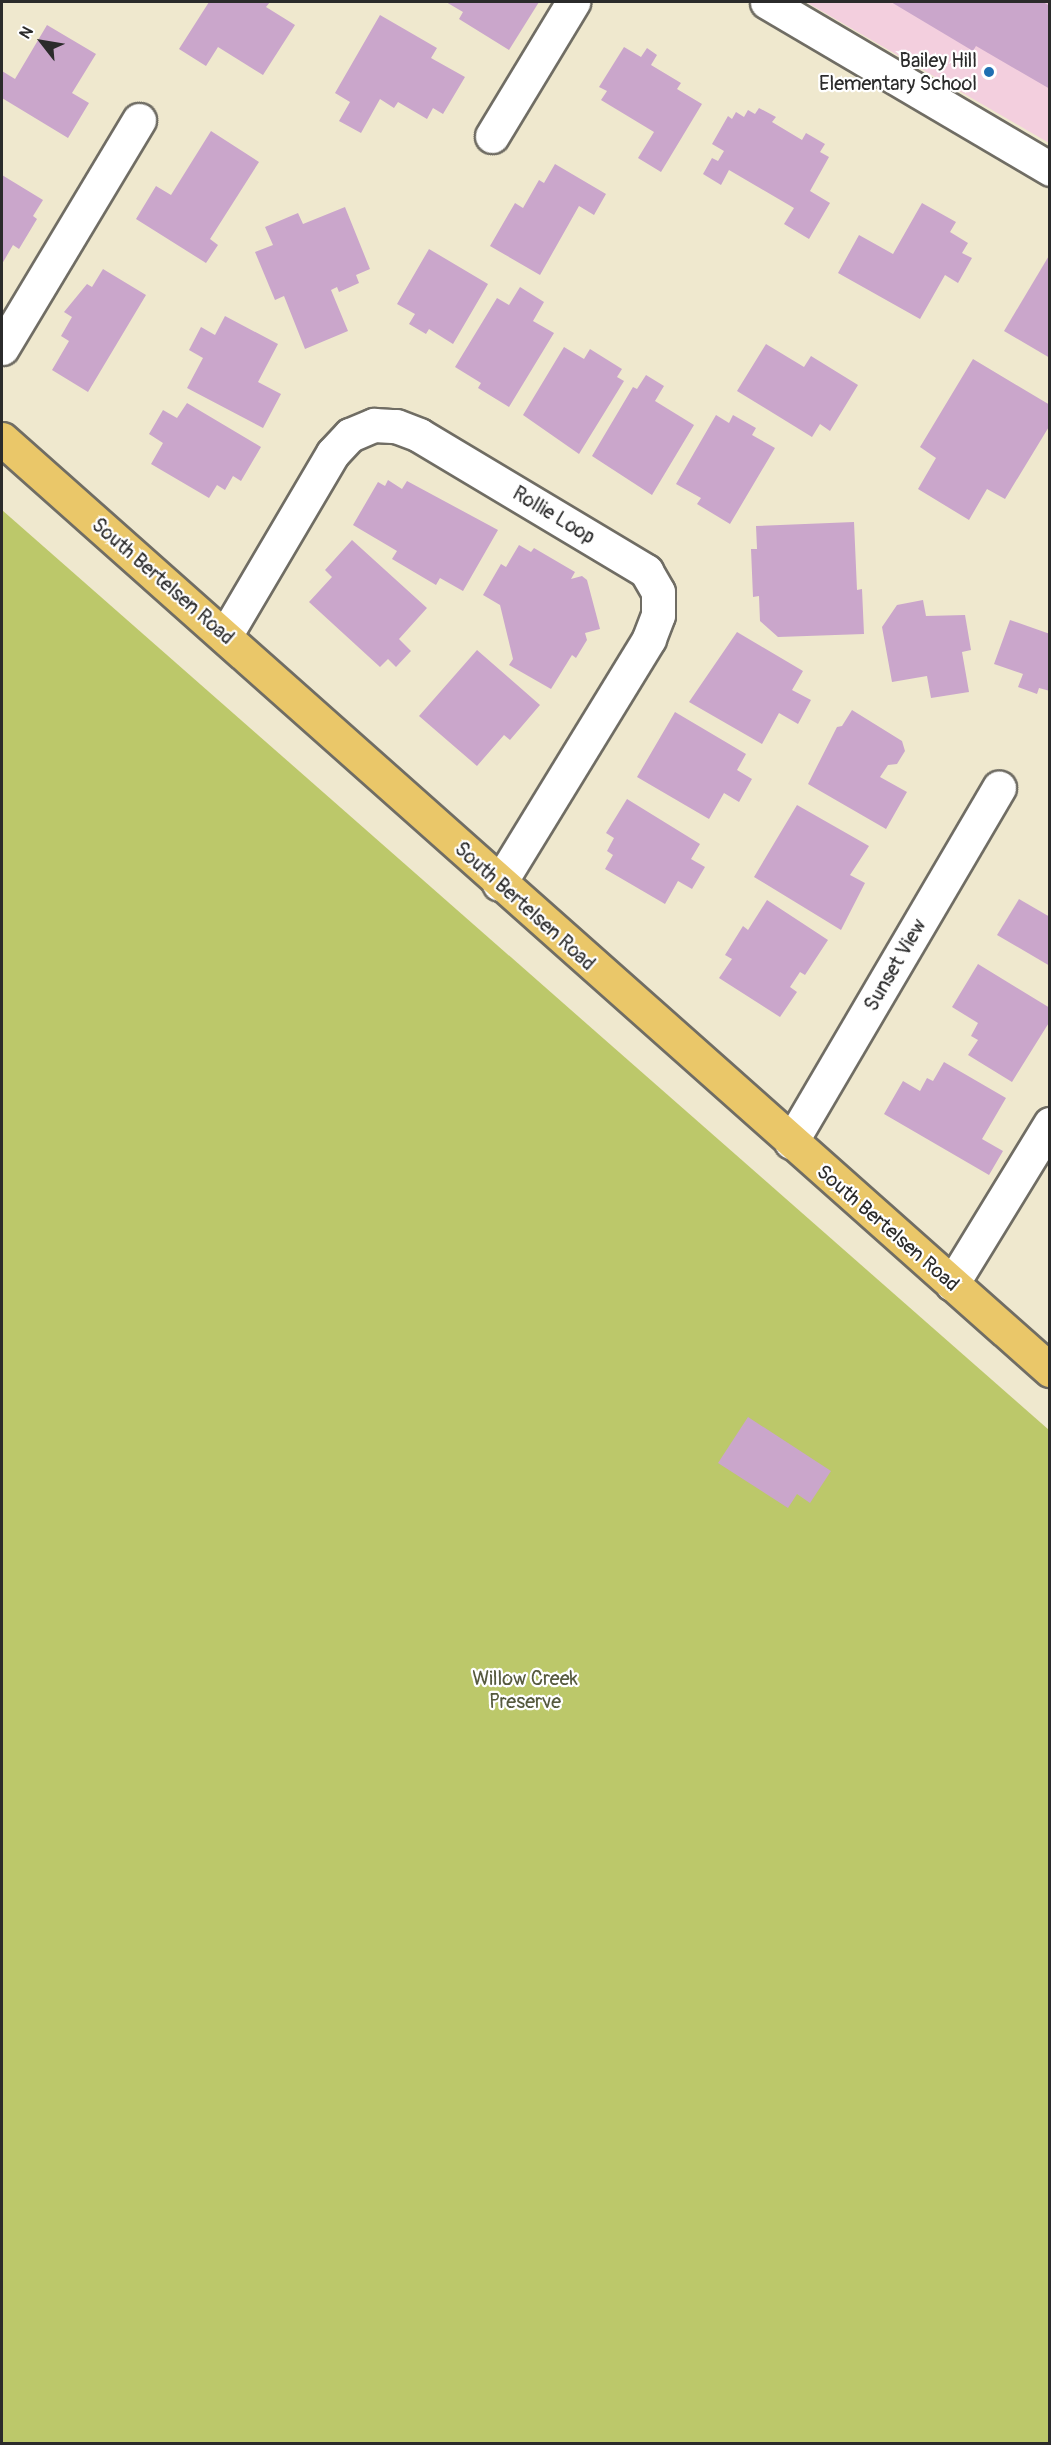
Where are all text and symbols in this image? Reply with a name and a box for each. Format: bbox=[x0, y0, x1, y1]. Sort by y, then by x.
north arrow bbox=[12, 12, 72, 72]
text: N bbox=[15, 23, 38, 43]
place label: Bailey Hill Elementary School bbox=[819, 48, 977, 95]
marker: Bailey Hill Elementary School bbox=[982, 65, 996, 79]
street label: Rollie Loop bbox=[508, 481, 600, 549]
street label: South Bertelsen Road bbox=[87, 513, 239, 649]
street label: South Bertelsen Road bbox=[450, 837, 600, 975]
street label: Sunset View bbox=[859, 915, 931, 1015]
street label: South Bertelsen Road bbox=[812, 1160, 964, 1296]
park label: Willow Creek Preserve bbox=[472, 1667, 578, 1714]

